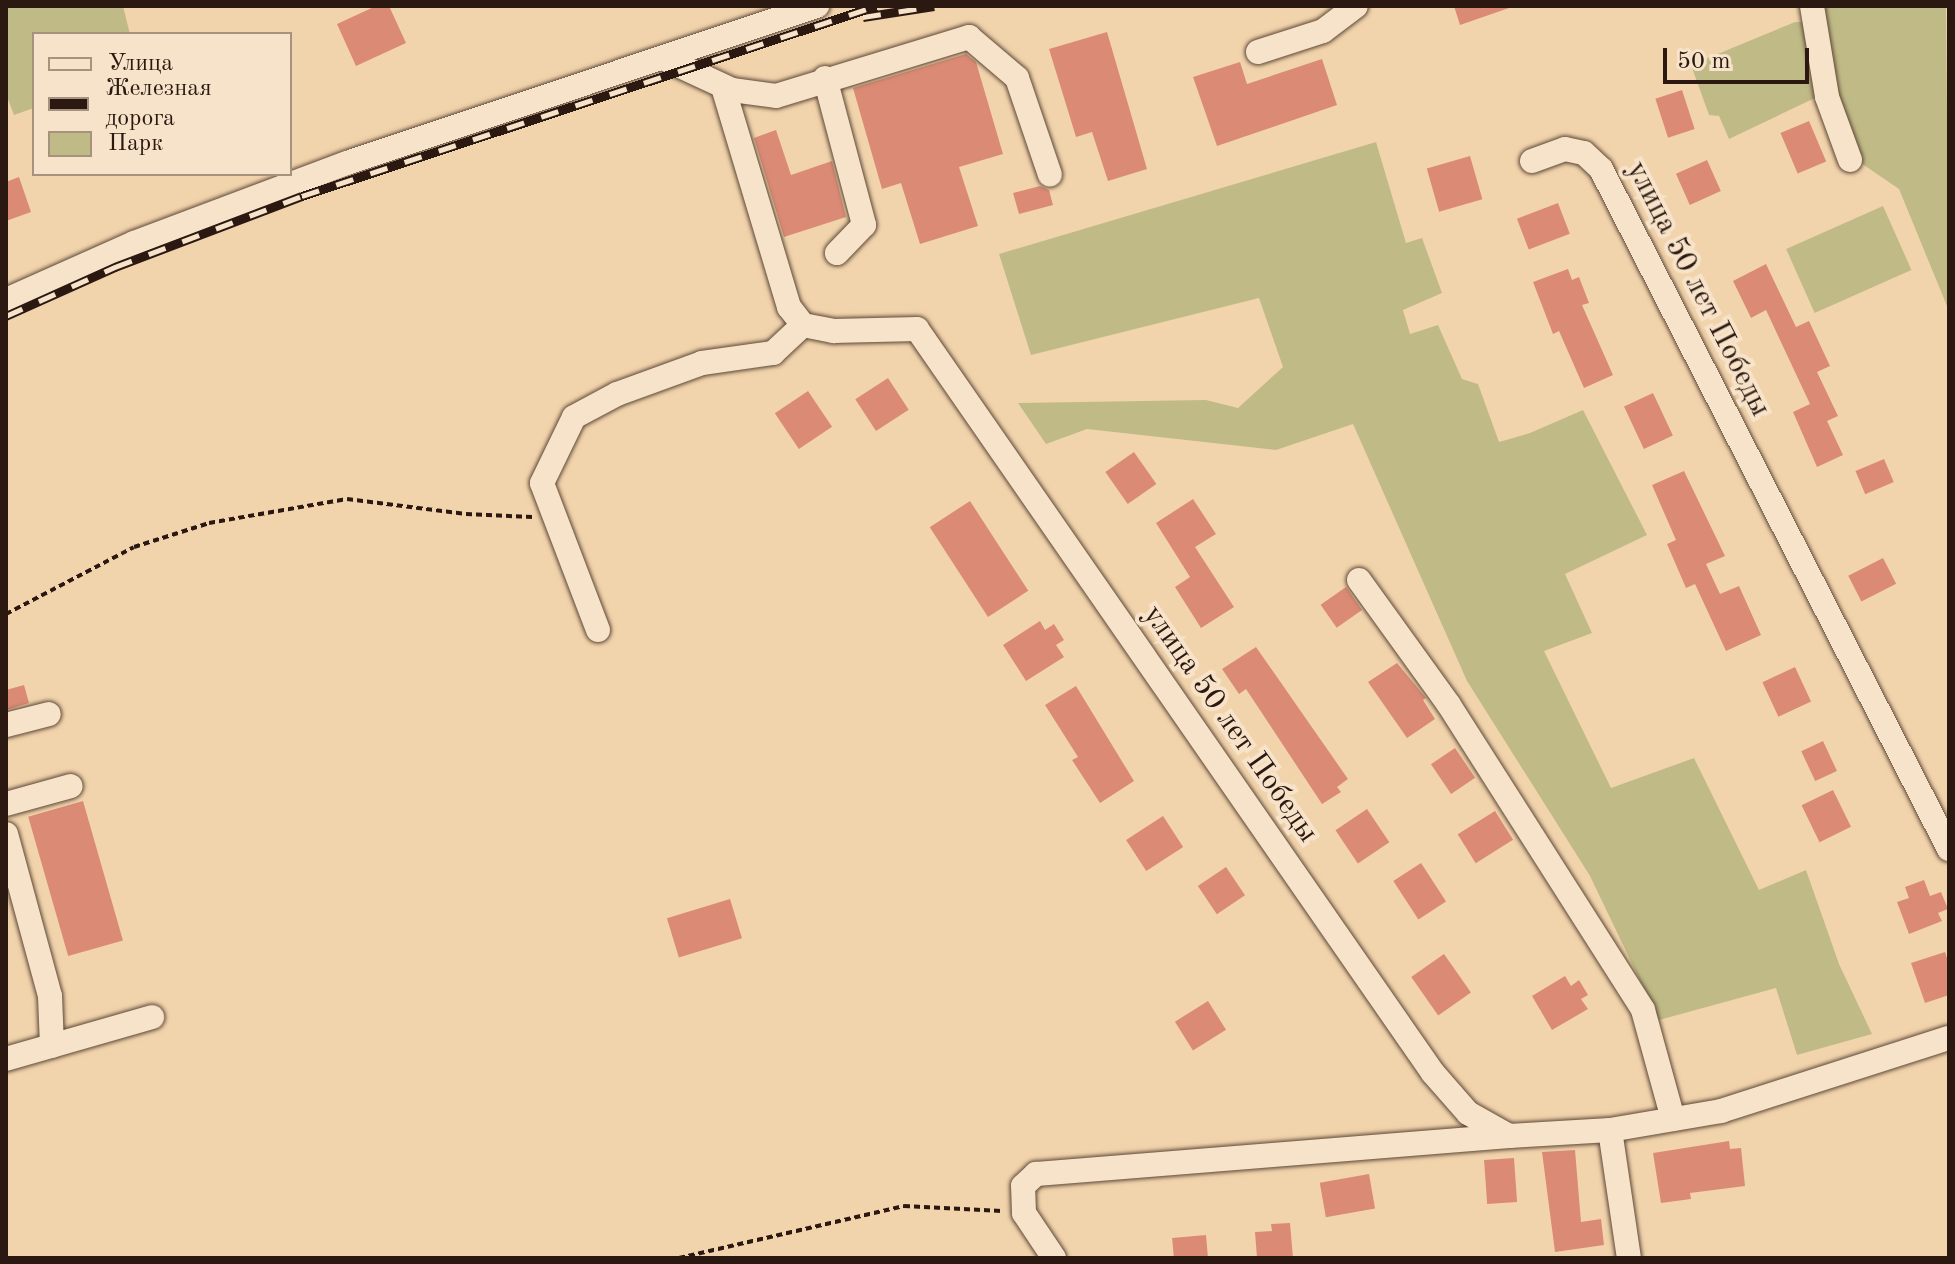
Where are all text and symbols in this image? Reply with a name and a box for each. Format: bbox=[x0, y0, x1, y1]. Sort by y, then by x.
legend bbox=[32, 32, 292, 176]
scale bar bbox=[1667, 32, 1813, 82]
text: 50 m bbox=[1677, 50, 1731, 74]
text: Улица bbox=[108, 52, 173, 76]
text: Железная дорога bbox=[105, 77, 212, 131]
text: Парк bbox=[108, 132, 163, 156]
street label: улица 50 лет Победы bbox=[1618, 155, 1778, 423]
street label: улица 50 лет Победы bbox=[1135, 598, 1325, 850]

